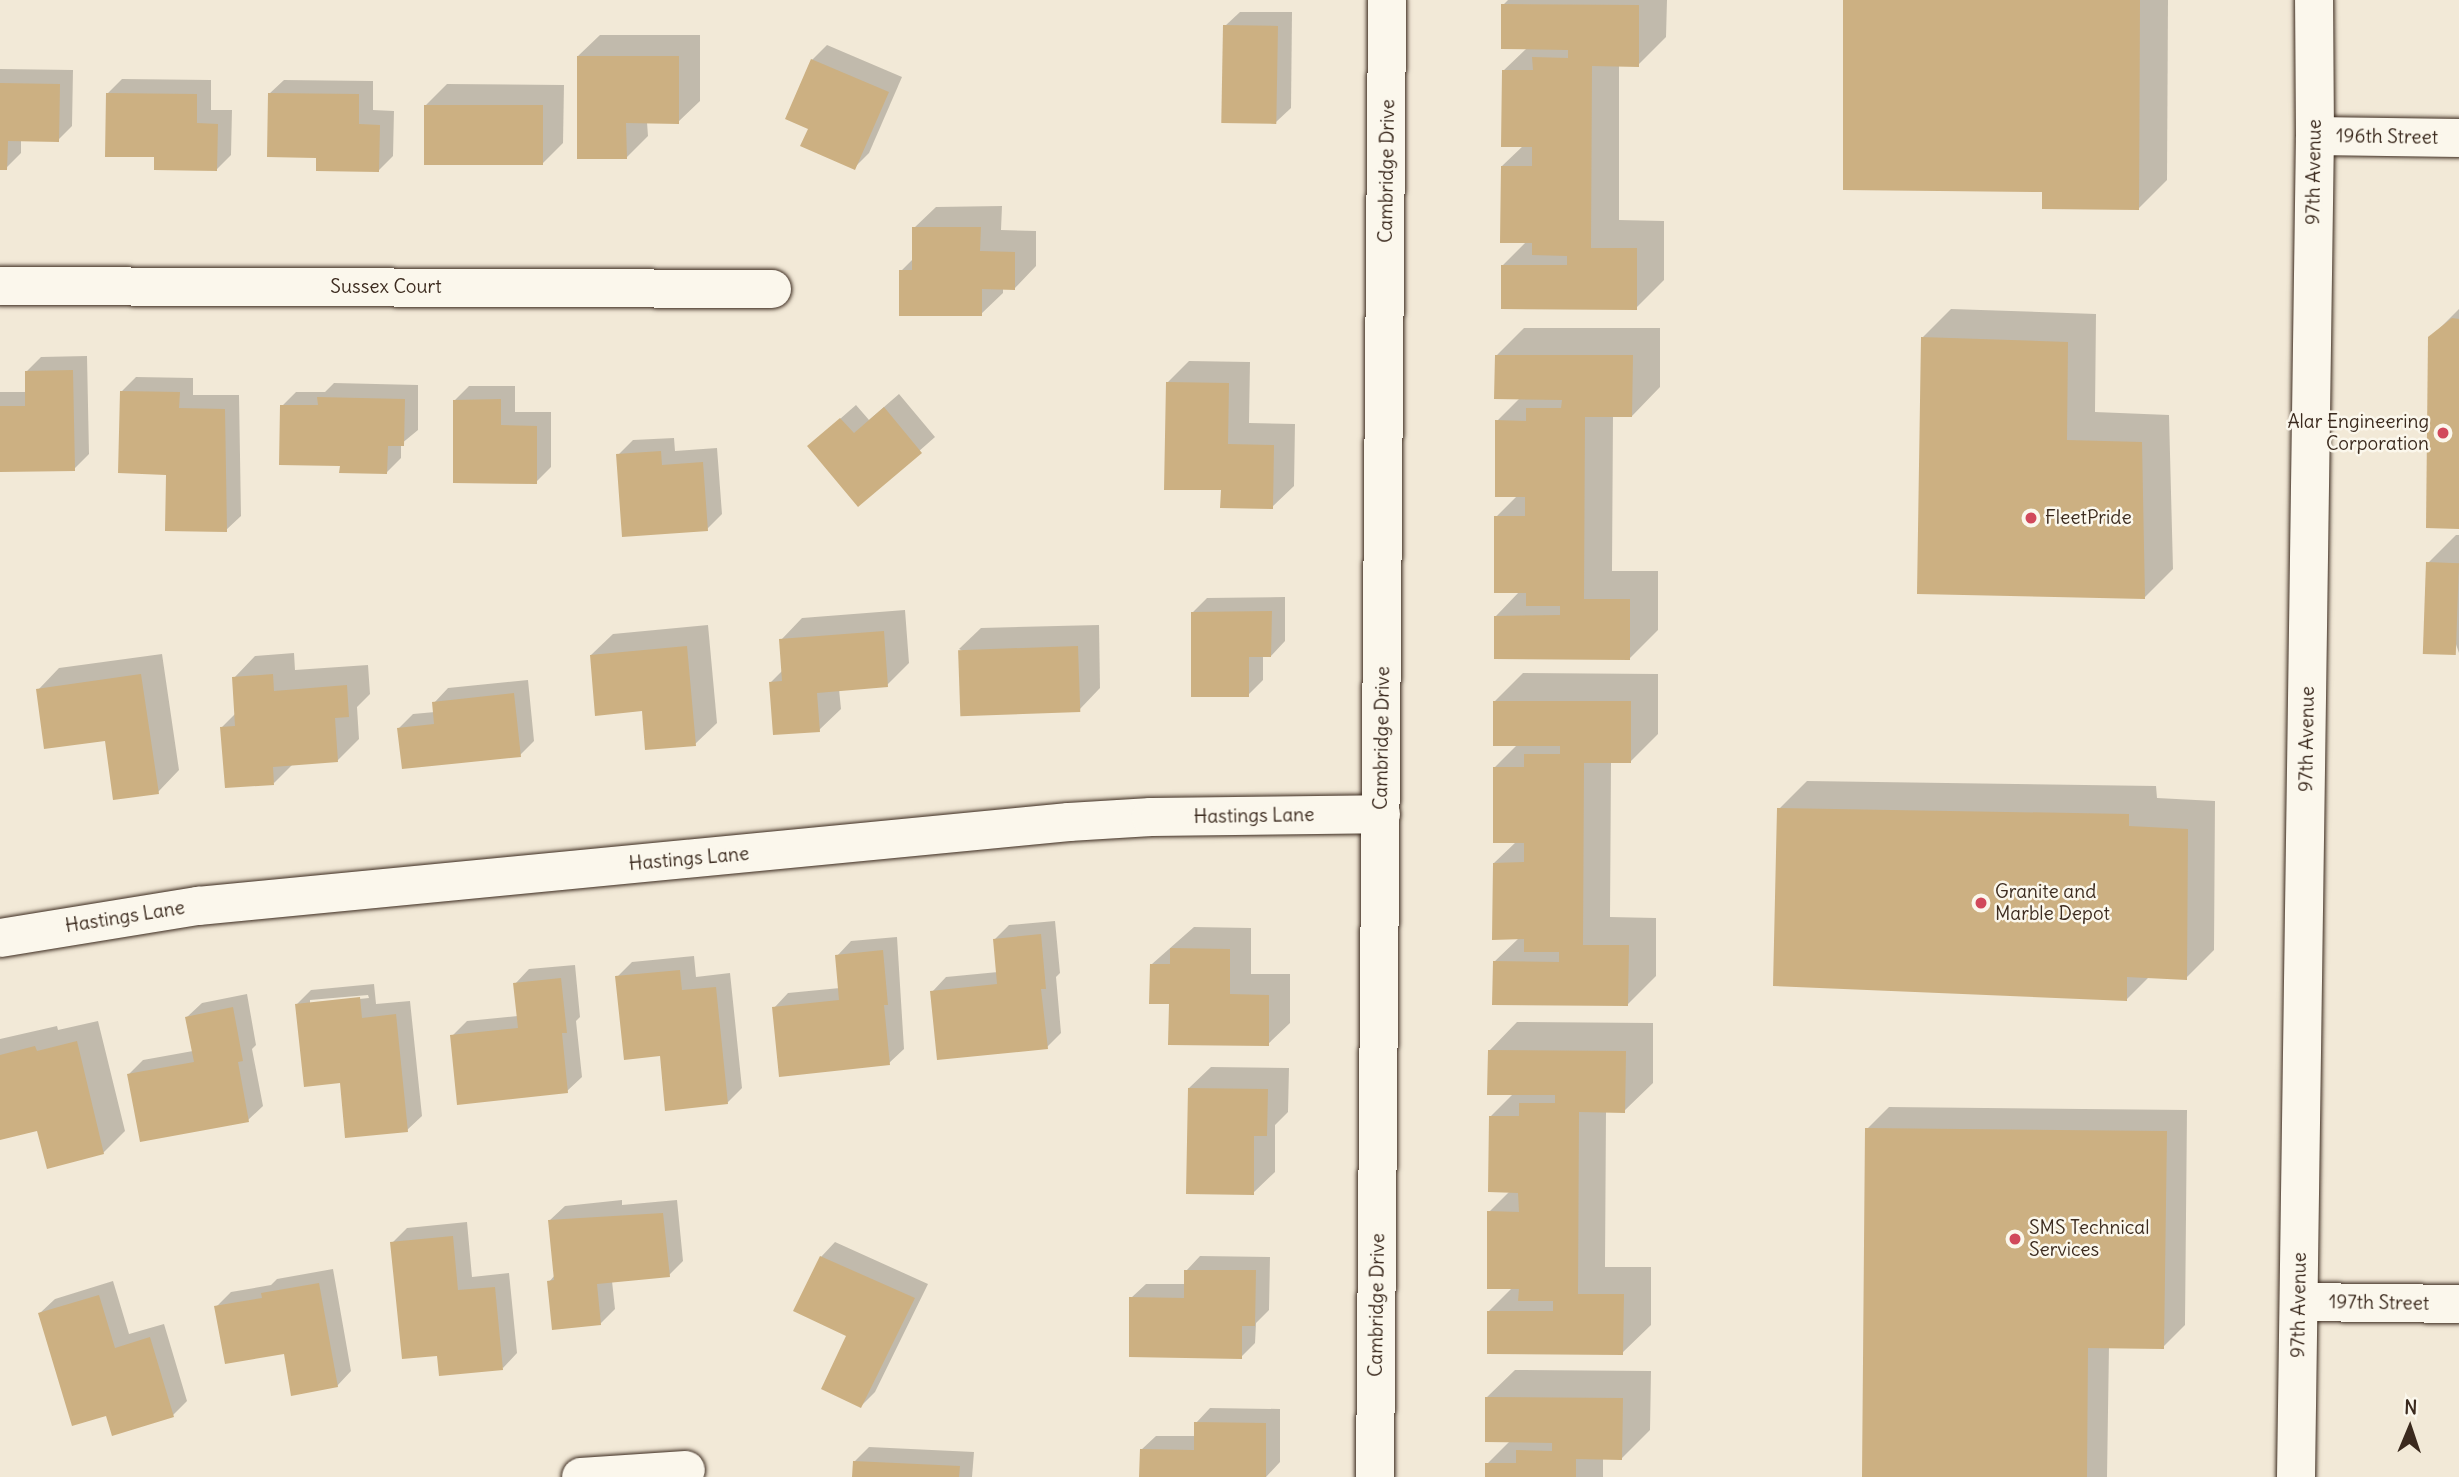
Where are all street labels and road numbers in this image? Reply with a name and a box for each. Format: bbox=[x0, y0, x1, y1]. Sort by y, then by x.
street label: Cambridge Drive bbox=[1374, 99, 1400, 243]
street label: 97th Avenue bbox=[2302, 119, 2326, 225]
street label: 196th Street bbox=[2336, 125, 2438, 149]
street label: Sussex Court bbox=[330, 276, 442, 298]
street label: Cambridge Drive bbox=[1369, 666, 1395, 810]
street label: 97th Avenue bbox=[2295, 686, 2319, 792]
street label: Hastings Lane bbox=[1193, 804, 1315, 828]
street label: Hastings Lane bbox=[628, 842, 750, 876]
street label: Hastings Lane bbox=[64, 896, 186, 938]
street label: Cambridge Drive bbox=[1364, 1233, 1390, 1377]
street label: 97th Avenue bbox=[2287, 1252, 2311, 1358]
street label: 197th Street bbox=[2329, 1291, 2429, 1315]

